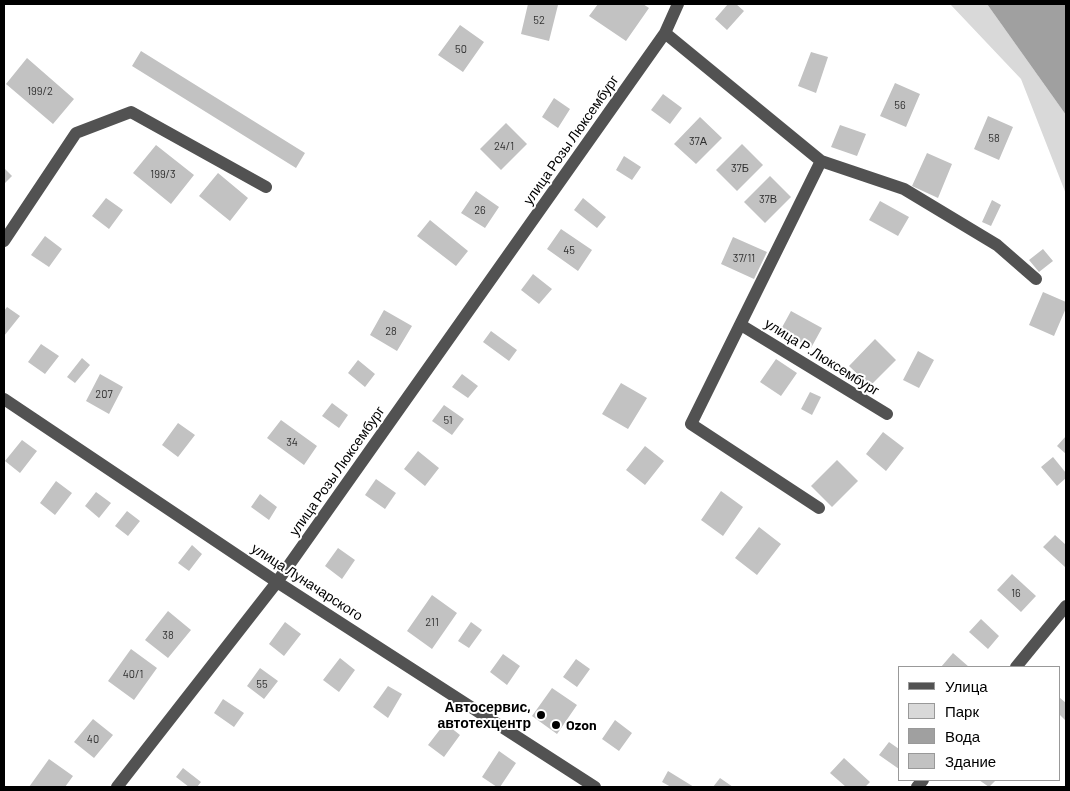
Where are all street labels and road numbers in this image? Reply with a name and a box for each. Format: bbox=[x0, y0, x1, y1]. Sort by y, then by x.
street label: улица Розы Люксембург bbox=[520, 72, 622, 208]
street label: улица Р.Люксембург bbox=[761, 315, 883, 399]
street label: улица Розы Люксембург bbox=[286, 403, 388, 539]
street label: улица Луначарского bbox=[248, 540, 366, 624]

